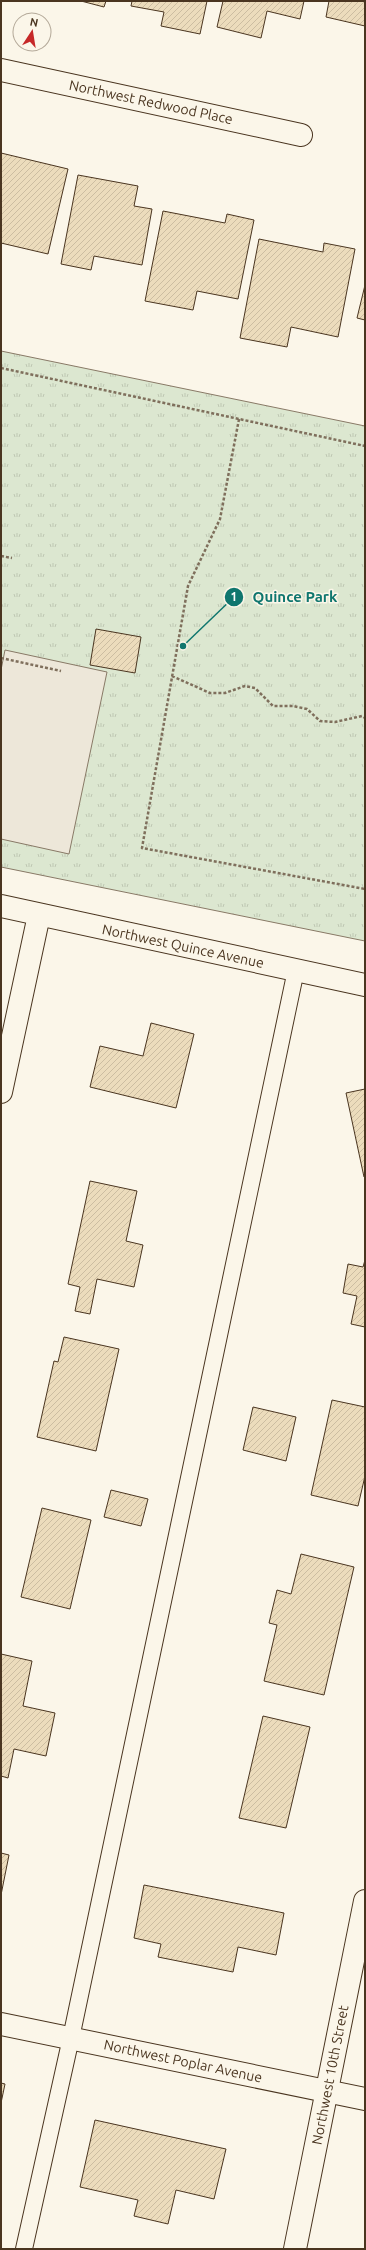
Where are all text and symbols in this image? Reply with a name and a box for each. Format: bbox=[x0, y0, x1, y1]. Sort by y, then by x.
north arrow bbox=[12, 12, 52, 52]
text: N bbox=[29, 15, 39, 29]
street label: Northwest Redwood Place bbox=[68, 77, 234, 127]
callout: Quince Park bbox=[224, 583, 345, 610]
text: Quince Park bbox=[253, 588, 338, 605]
text: 1 bbox=[231, 590, 237, 603]
street label: Northwest Quince Avenue bbox=[101, 921, 265, 971]
street label: Northwest 10th Street bbox=[309, 2003, 351, 2146]
street label: Northwest Poplar Avenue bbox=[102, 2036, 264, 2086]

